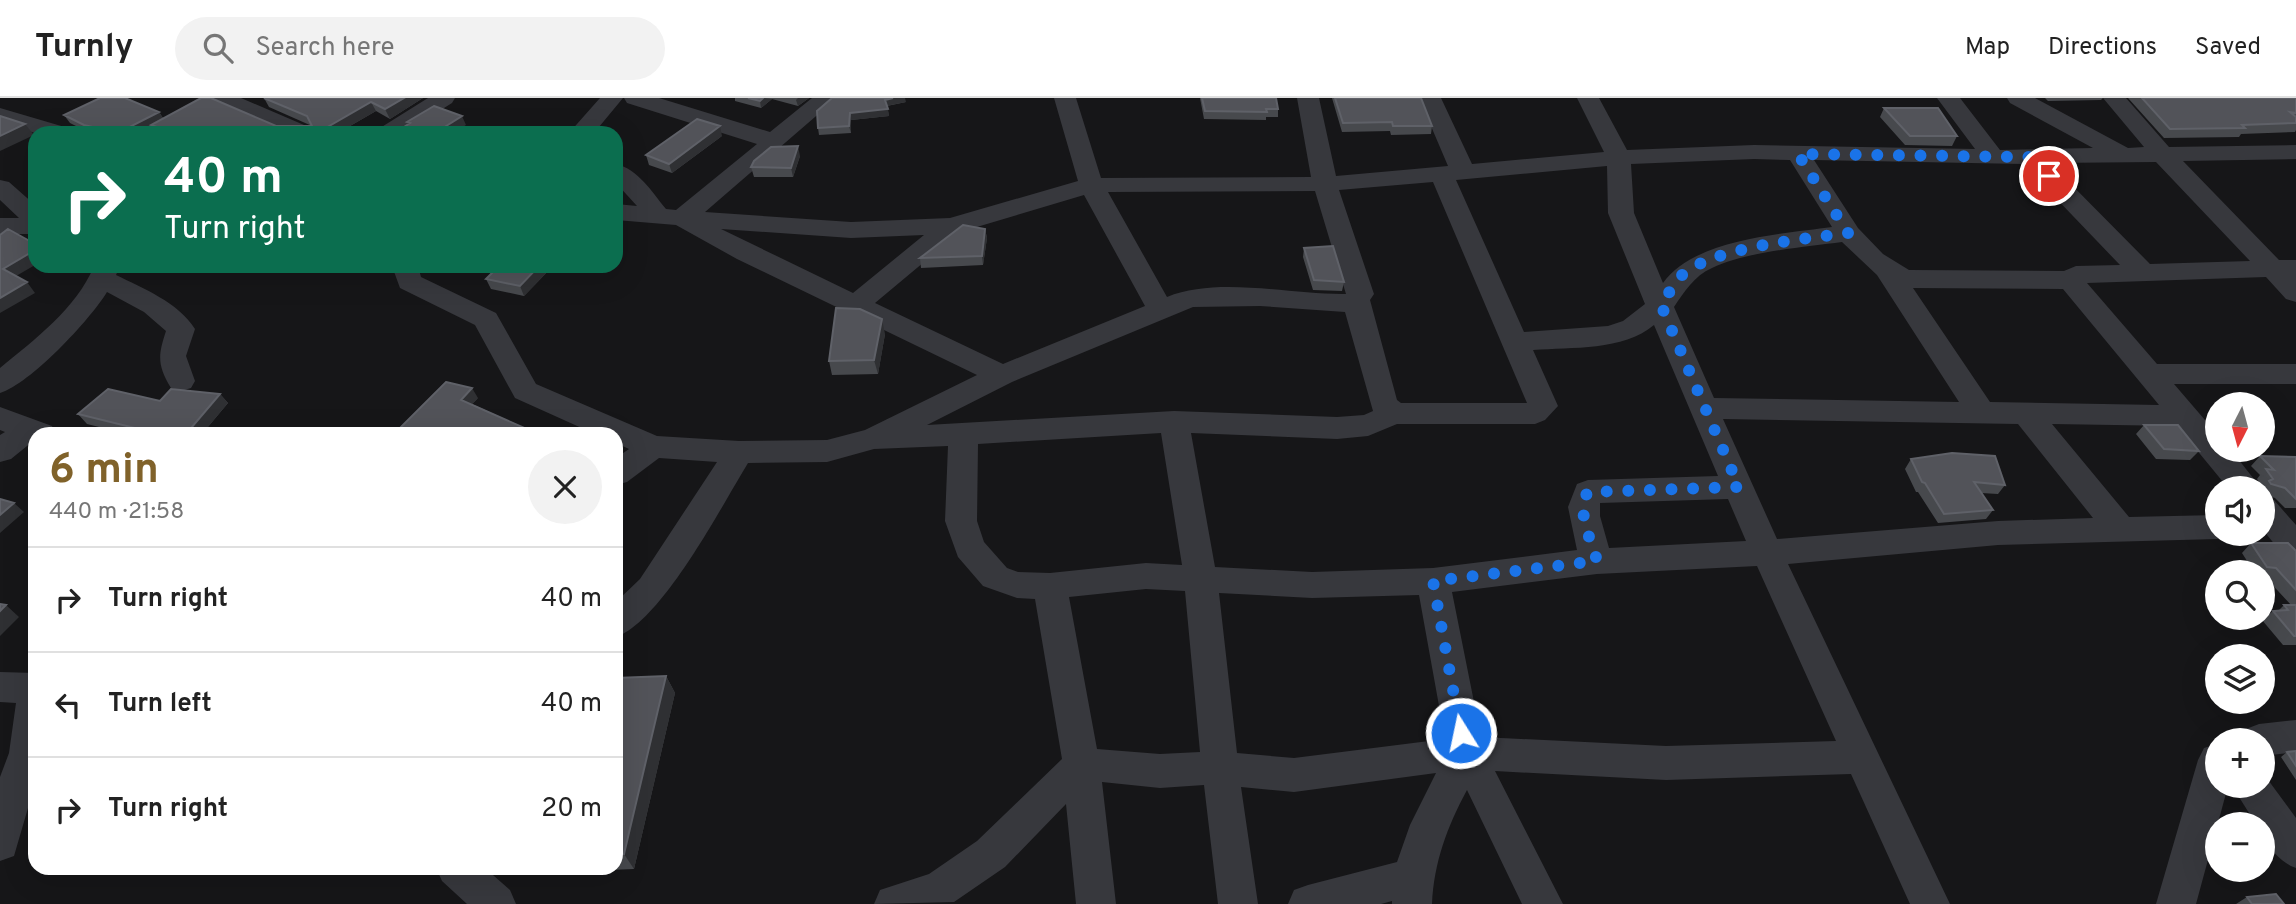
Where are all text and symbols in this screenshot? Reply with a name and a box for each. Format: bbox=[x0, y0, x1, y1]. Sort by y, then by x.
search box bbox=[175, 17, 665, 80]
text: Turnly bbox=[35, 27, 133, 69]
icon: search bbox=[199, 29, 237, 67]
text: Search here bbox=[255, 32, 394, 65]
text: Map bbox=[1965, 33, 2010, 63]
text: Directions bbox=[2048, 33, 2157, 63]
text: Saved bbox=[2195, 33, 2261, 63]
pin bbox=[2019, 146, 2079, 206]
text: 40 m bbox=[164, 149, 283, 211]
icon: right bbox=[49, 154, 140, 245]
icon: arrive bbox=[2030, 157, 2068, 195]
text: Turn right bbox=[164, 210, 306, 250]
north arrow bbox=[2205, 392, 2275, 462]
map controls bbox=[2205, 392, 2275, 882]
text: 6 min bbox=[49, 445, 159, 498]
button: close bbox=[528, 450, 602, 524]
button: sound bbox=[2205, 476, 2275, 546]
text: 440 m · 21:58 bbox=[49, 498, 184, 527]
button: search bbox=[2205, 560, 2275, 630]
icon: right bbox=[49, 581, 87, 619]
text: Turn right bbox=[108, 583, 228, 616]
text: 40 m bbox=[541, 583, 602, 616]
button: layers bbox=[2205, 644, 2275, 714]
icon: left bbox=[49, 686, 87, 724]
text: Turn left bbox=[108, 688, 212, 721]
text: 40 m bbox=[541, 688, 602, 721]
position arrow bbox=[1424, 696, 1498, 770]
button: + bbox=[2205, 728, 2275, 798]
icon: right bbox=[49, 791, 87, 829]
text: Turn right bbox=[108, 793, 228, 826]
text: 20 m bbox=[541, 793, 602, 826]
button: − bbox=[2205, 812, 2275, 882]

